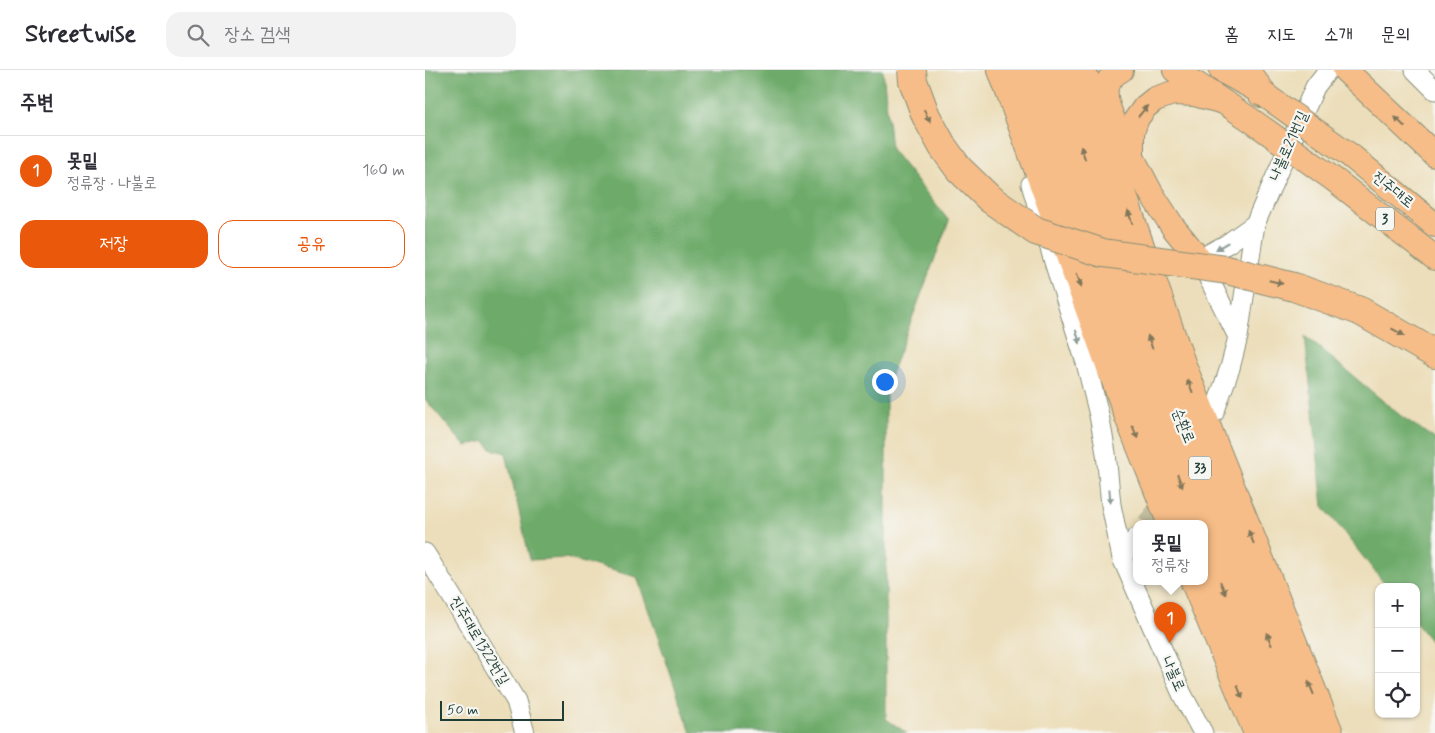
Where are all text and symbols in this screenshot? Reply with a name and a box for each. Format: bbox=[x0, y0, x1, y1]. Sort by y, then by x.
search box bbox=[166, 12, 516, 57]
text: Streetwise bbox=[25, 19, 136, 50]
icon: search bbox=[184, 21, 212, 49]
text: 장소 검색 bbox=[224, 22, 290, 47]
text: 홈 bbox=[1225, 23, 1239, 47]
text: 지도 bbox=[1267, 23, 1296, 47]
text: 소개 bbox=[1324, 23, 1353, 47]
text: 문의 bbox=[1381, 23, 1410, 47]
text: 주변 bbox=[20, 89, 54, 117]
one-way arrow bbox=[1137, 105, 1148, 117]
street label: 나불로21번길 bbox=[1265, 108, 1313, 184]
one-way arrow bbox=[923, 109, 931, 123]
one-way arrow bbox=[1394, 116, 1406, 128]
one-way arrow bbox=[1079, 146, 1086, 161]
text: 못밑 bbox=[67, 148, 98, 173]
text: 1 bbox=[32, 160, 40, 181]
text: 160 m bbox=[362, 160, 405, 181]
street label: 진주대로 bbox=[1368, 167, 1418, 213]
text: 정류장 · 나불로 bbox=[67, 173, 157, 194]
road number: 3 bbox=[1376, 208, 1394, 230]
one-way arrow bbox=[1126, 209, 1133, 224]
button: 저장 bbox=[20, 220, 208, 268]
button: 공유 bbox=[218, 220, 405, 268]
one-way arrow bbox=[1215, 242, 1230, 250]
one-way arrow bbox=[1075, 273, 1083, 288]
one-way arrow bbox=[1268, 278, 1283, 286]
one-way arrow bbox=[1390, 328, 1405, 336]
one-way arrow bbox=[1074, 330, 1082, 345]
one-way arrow bbox=[1146, 334, 1154, 349]
your location bbox=[872, 369, 898, 395]
one-way arrow bbox=[1186, 378, 1194, 393]
street label: 순환로 bbox=[1167, 405, 1199, 447]
one-way arrow bbox=[1132, 425, 1139, 440]
road number: 33 bbox=[1189, 456, 1211, 479]
one-way arrow bbox=[1176, 474, 1184, 489]
one-way arrow bbox=[1106, 488, 1114, 504]
popup bbox=[1133, 520, 1208, 585]
text: 못밑 bbox=[1151, 530, 1182, 555]
one-way arrow bbox=[1246, 530, 1254, 544]
text: 정류장 bbox=[1151, 555, 1190, 576]
one-way arrow bbox=[1219, 580, 1227, 595]
map controls bbox=[1375, 583, 1420, 718]
button: + bbox=[1375, 583, 1420, 628]
street label: 진주대로1322번길 bbox=[445, 593, 513, 689]
pin: 1 bbox=[1154, 602, 1186, 643]
button: − bbox=[1375, 628, 1420, 673]
one-way arrow bbox=[1264, 632, 1272, 646]
street label: 나불로 bbox=[1156, 653, 1190, 695]
button: locate bbox=[1375, 673, 1420, 718]
one-way arrow bbox=[1307, 680, 1315, 695]
one-way arrow bbox=[1236, 685, 1244, 699]
scale bar bbox=[440, 698, 564, 721]
text: 50 m bbox=[447, 701, 478, 719]

